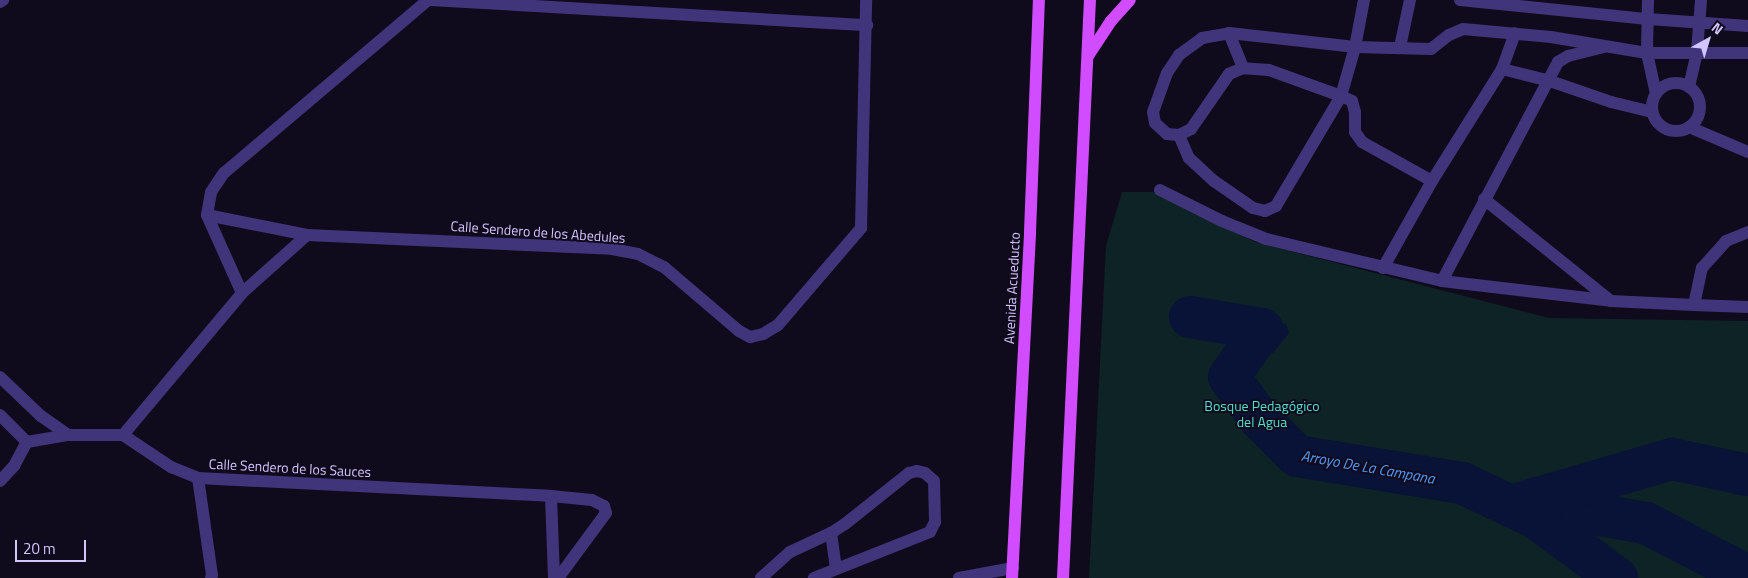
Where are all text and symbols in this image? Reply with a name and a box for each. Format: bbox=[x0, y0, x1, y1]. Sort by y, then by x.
north arrow bbox=[1683, 15, 1733, 65]
text: N bbox=[1707, 17, 1728, 39]
street label: Calle Sendero de los Abedules bbox=[450, 218, 626, 246]
street label: Avenida Acueducto bbox=[1001, 232, 1023, 344]
park label: Bosque Pedagógico del Agua bbox=[1204, 398, 1320, 431]
water label: Arroyo De La Campana bbox=[1300, 446, 1436, 488]
street label: Calle Sendero de los Sauces bbox=[208, 455, 372, 481]
scale bar bbox=[18, 530, 89, 562]
text: 20 m bbox=[23, 537, 56, 560]

